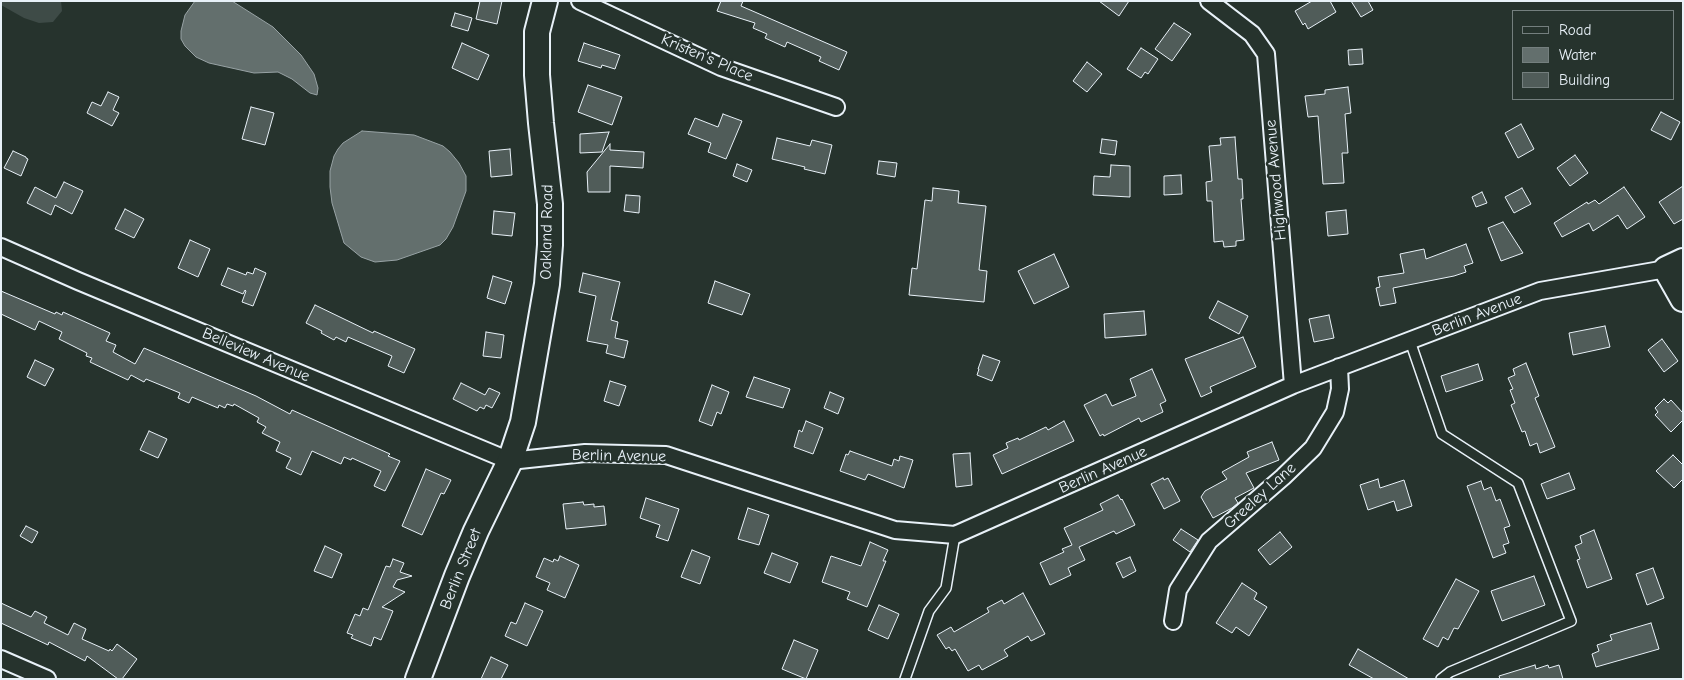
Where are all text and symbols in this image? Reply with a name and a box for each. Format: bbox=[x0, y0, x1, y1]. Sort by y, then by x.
legend bbox=[1512, 10, 1674, 100]
text: Road bbox=[1559, 21, 1591, 39]
street label: Kristen's Place bbox=[658, 30, 756, 86]
text: Water bbox=[1559, 46, 1596, 64]
text: Building bbox=[1559, 71, 1610, 89]
street label: Highwood Avenue bbox=[1261, 119, 1291, 241]
street label: Oakland Road bbox=[537, 184, 557, 280]
street label: Berlin Avenue bbox=[1430, 289, 1524, 341]
street label: Belleview Avenue bbox=[199, 324, 313, 386]
street label: Berlin Avenue bbox=[1056, 442, 1150, 498]
street label: Berlin Avenue bbox=[572, 446, 666, 466]
street label: Greeley Lane bbox=[1220, 459, 1300, 533]
street label: Berlin Street bbox=[436, 526, 486, 612]

